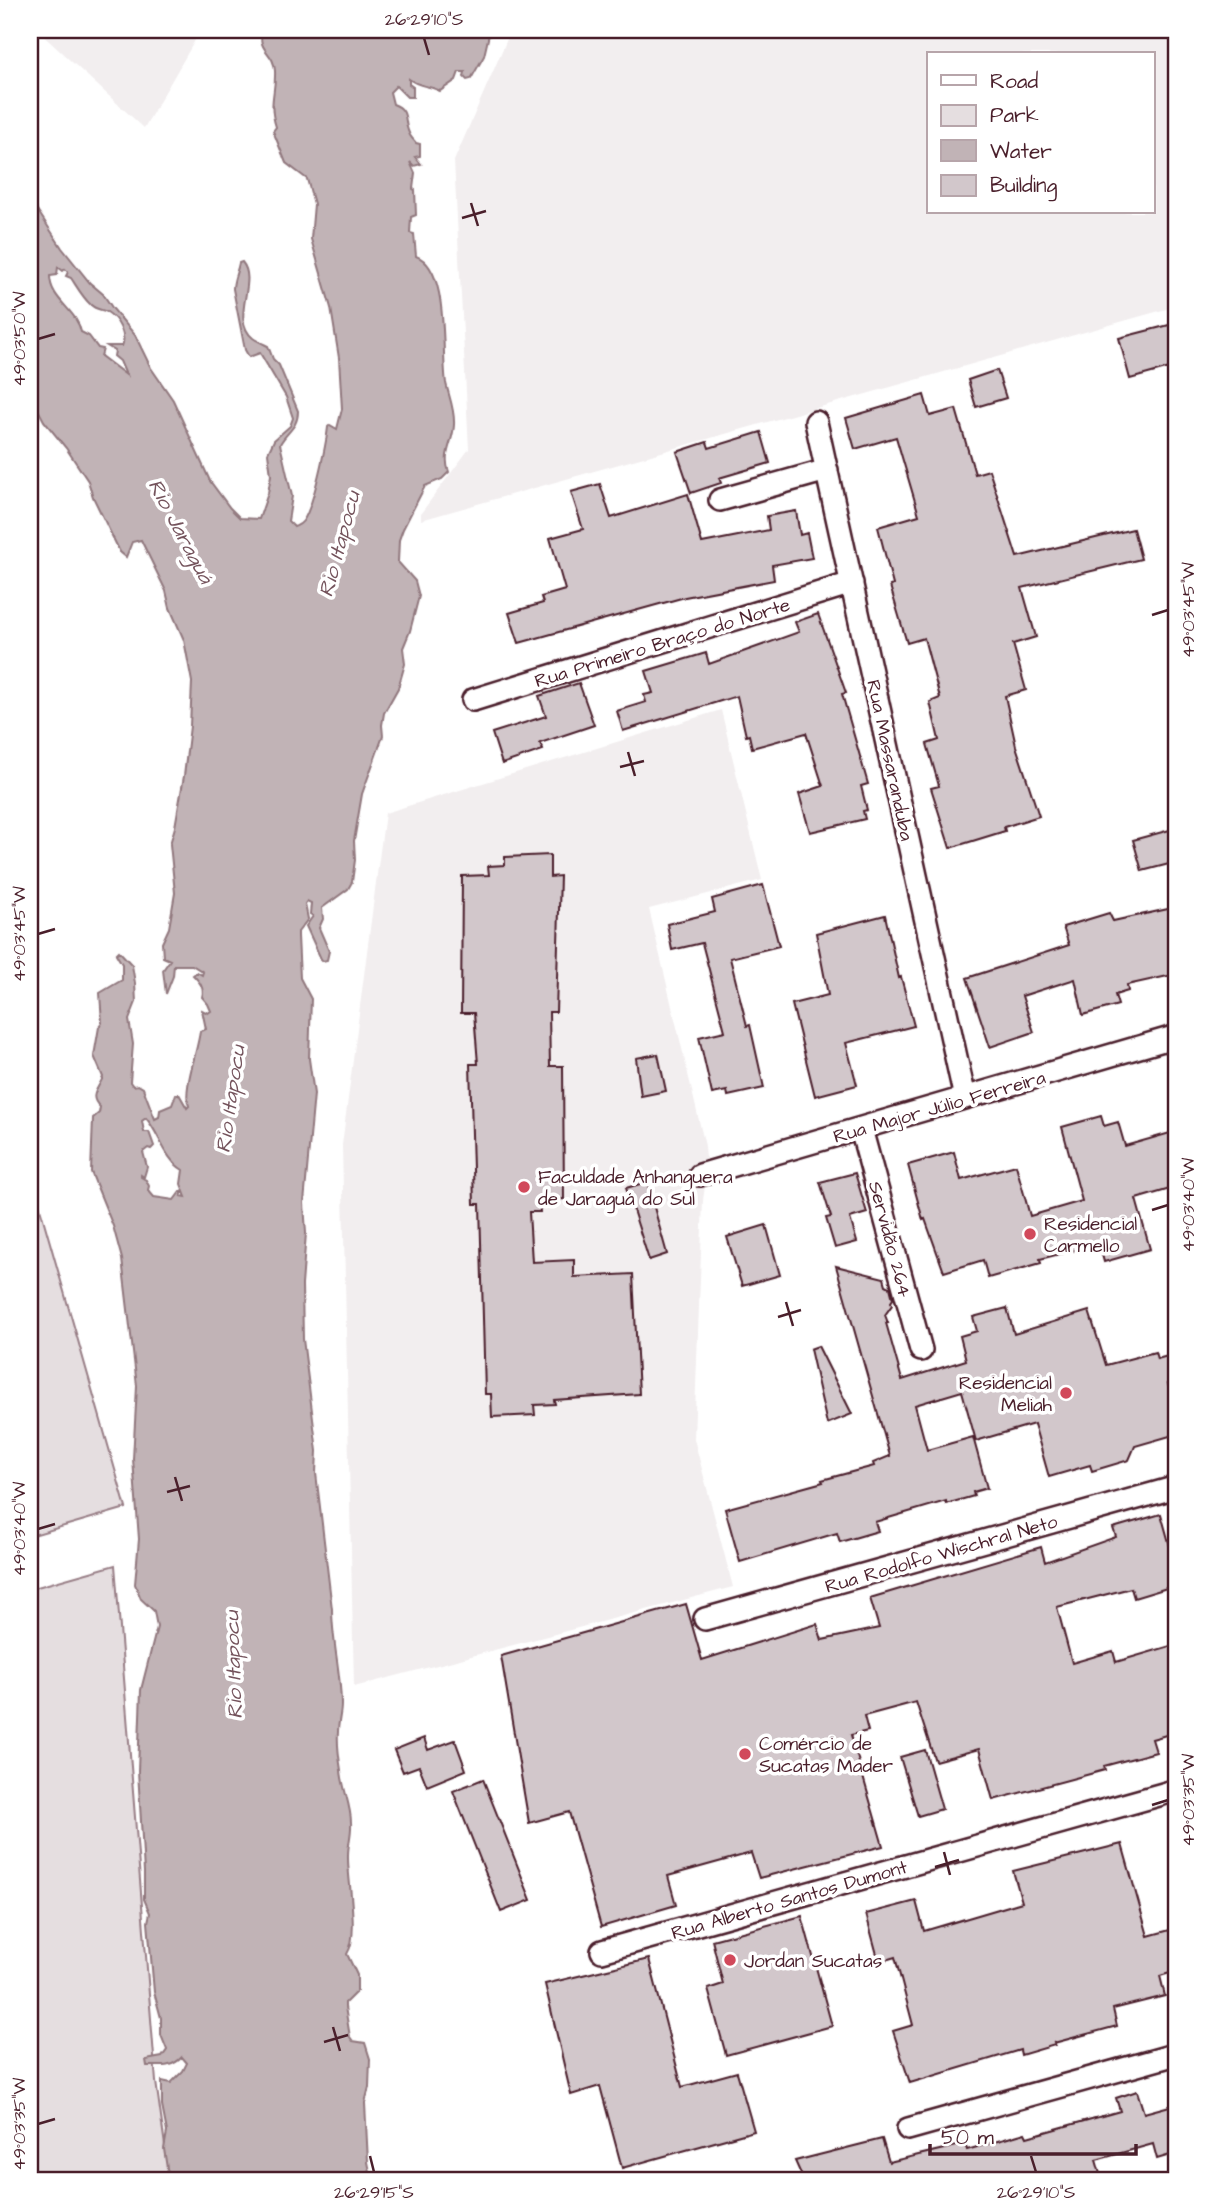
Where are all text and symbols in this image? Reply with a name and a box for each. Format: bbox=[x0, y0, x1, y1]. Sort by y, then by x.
text: 26°29'10"S bbox=[385, 7, 463, 32]
legend bbox=[927, 52, 1154, 214]
text: Road bbox=[990, 67, 1038, 96]
text: Park bbox=[990, 101, 1039, 130]
text: Water bbox=[990, 137, 1052, 166]
text: Building bbox=[990, 171, 1058, 202]
text: 49°03'50"W bbox=[7, 291, 32, 387]
water label: Rio Jaraguá bbox=[140, 474, 221, 590]
water label: Rio Itapocu bbox=[311, 487, 368, 600]
text: 49°03'45"W bbox=[1176, 562, 1201, 658]
street label: Rua Primeiro Braço do Norte bbox=[531, 592, 793, 695]
street label: Rua Massaranduba bbox=[859, 677, 920, 844]
text: 49°03'45"W bbox=[7, 886, 32, 982]
water label: Rio Itapocu bbox=[209, 1042, 253, 1155]
street label: Rua Major Júlio Ferreira bbox=[830, 1064, 1049, 1151]
text: 49°03'40"W bbox=[1176, 1158, 1201, 1252]
place label: Faculdade Anhanguera de Jaraguá do Sul bbox=[538, 1164, 733, 1214]
street label: Servidão 264 bbox=[861, 1178, 918, 1300]
marker: Faculdade Anhanguera de Jaraguá do Sul bbox=[516, 1179, 532, 1195]
place label: Residencial Carmello bbox=[1044, 1211, 1137, 1260]
marker: Residencial Carmello bbox=[1022, 1226, 1038, 1242]
place label: Residencial Meliah bbox=[959, 1370, 1053, 1419]
marker: Residencial Meliah bbox=[1058, 1385, 1074, 1401]
text: 49°03'40"W bbox=[7, 1482, 32, 1576]
street label: Rua Rodolfo Wischral Neto bbox=[822, 1508, 1061, 1601]
water label: Rio Itapocu bbox=[217, 1609, 250, 1720]
place label: Comércio de Sucatas Mader bbox=[759, 1731, 893, 1780]
marker: Comércio de Sucatas Mader bbox=[737, 1746, 753, 1762]
text: 49°03'35"W bbox=[1176, 1753, 1201, 1846]
street label: Rua Alberto Santos Dumont bbox=[668, 1854, 911, 1947]
place label: Jordan Sucatas bbox=[744, 1948, 882, 1975]
marker: Jordan Sucatas bbox=[722, 1952, 738, 1968]
text: 49°03'35"W bbox=[7, 2077, 32, 2170]
scale bar bbox=[930, 2113, 1137, 2157]
text: 50 m bbox=[941, 2123, 995, 2152]
text: 26°29'15"S bbox=[334, 2180, 414, 2205]
text: 26°29'10"S bbox=[997, 2180, 1075, 2205]

